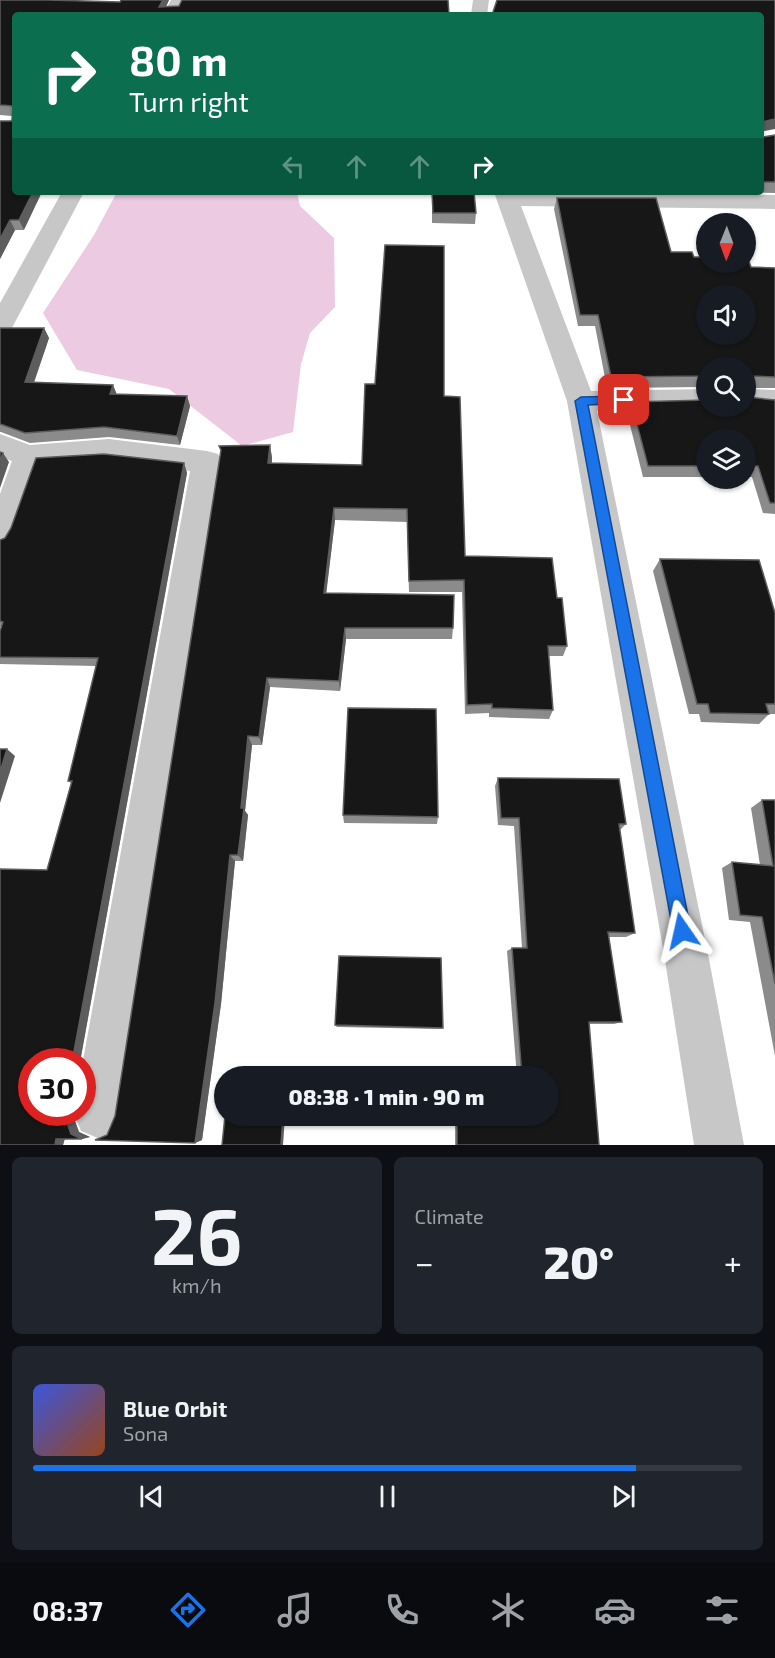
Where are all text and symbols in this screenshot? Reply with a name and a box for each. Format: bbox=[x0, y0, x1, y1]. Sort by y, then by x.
text: 80 m bbox=[129, 34, 228, 84]
icon: right bbox=[30, 36, 108, 114]
text: Turn right bbox=[129, 85, 249, 117]
icon: left bbox=[277, 150, 310, 183]
icon: ahead bbox=[340, 150, 373, 183]
icon: ahead bbox=[403, 150, 436, 183]
icon: right bbox=[466, 150, 499, 183]
north arrow bbox=[696, 213, 756, 273]
map controls bbox=[696, 213, 756, 489]
button: sound bbox=[696, 285, 756, 345]
button: search bbox=[696, 357, 756, 417]
pin bbox=[598, 374, 649, 425]
icon: arrive bbox=[607, 383, 640, 416]
button: layers bbox=[696, 429, 756, 489]
position arrow bbox=[650, 899, 714, 963]
speed limit sign: 30 bbox=[18, 1048, 96, 1126]
text: 08:38 · 1 min · 90 m bbox=[288, 1083, 485, 1109]
text: 26 bbox=[151, 1187, 242, 1281]
text: Climate bbox=[415, 1204, 484, 1228]
text: 20° bbox=[543, 1234, 614, 1288]
text: − bbox=[415, 1242, 434, 1282]
text: + bbox=[724, 1242, 742, 1282]
text: km/h bbox=[172, 1273, 222, 1297]
text: Blue Orbit bbox=[123, 1395, 227, 1421]
text: Sona bbox=[123, 1421, 168, 1445]
icon: previous bbox=[135, 1480, 168, 1513]
icon: pause bbox=[371, 1480, 404, 1513]
icon: next bbox=[607, 1480, 640, 1513]
icon: directions bbox=[167, 1589, 209, 1631]
icon: music bbox=[274, 1589, 316, 1631]
icon: phone bbox=[381, 1589, 423, 1631]
icon: climate bbox=[487, 1589, 529, 1631]
icon: car bbox=[594, 1589, 636, 1631]
icon: filters bbox=[701, 1589, 743, 1631]
text: 08:37 bbox=[32, 1594, 103, 1626]

